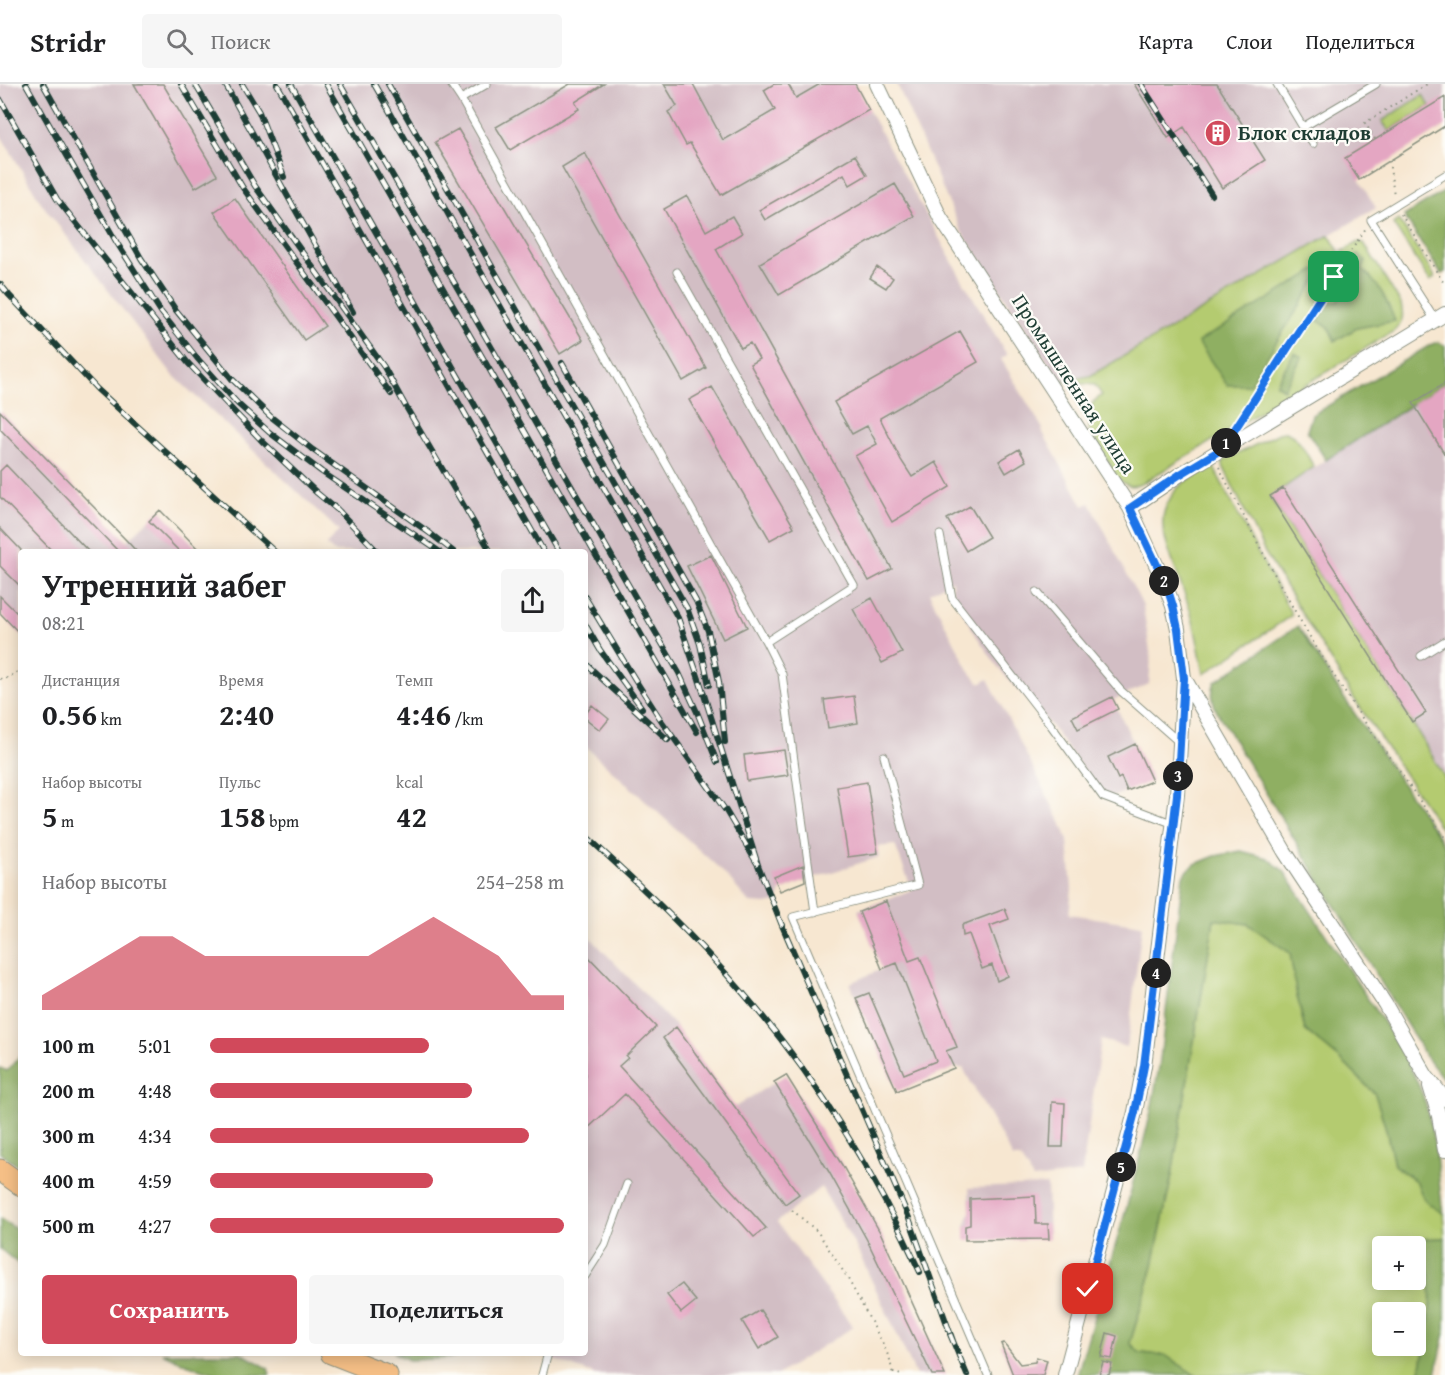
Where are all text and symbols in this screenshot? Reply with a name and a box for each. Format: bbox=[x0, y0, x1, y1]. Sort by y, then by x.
search box bbox=[142, 14, 562, 68]
text: Stridr bbox=[30, 21, 106, 62]
icon: search bbox=[163, 25, 196, 58]
text: Поиск bbox=[211, 25, 271, 57]
text: Карта bbox=[1139, 26, 1193, 57]
text: Слои bbox=[1226, 26, 1272, 57]
text: Поделиться bbox=[1305, 26, 1415, 57]
place label: Блок складов bbox=[1238, 117, 1371, 148]
building icon: Блок складов bbox=[1203, 118, 1233, 148]
pin bbox=[1308, 251, 1359, 302]
icon: arrive bbox=[1317, 260, 1350, 293]
street label: Промышленная улица bbox=[1005, 288, 1144, 480]
pin: 1 bbox=[1211, 428, 1241, 458]
text: 1 bbox=[1222, 431, 1230, 455]
text: Утренний забег bbox=[42, 561, 286, 609]
pin: 2 bbox=[1149, 566, 1179, 596]
button: share bbox=[501, 569, 564, 632]
text: 2 bbox=[1160, 569, 1168, 593]
text: 08:21 bbox=[42, 608, 85, 637]
text: Дистанция bbox=[42, 668, 120, 692]
text: Время bbox=[219, 668, 264, 692]
text: Темп bbox=[396, 668, 433, 692]
text: 0.56 bbox=[42, 692, 97, 736]
text: 2:40 bbox=[219, 692, 274, 736]
text: 4:46 bbox=[396, 692, 451, 736]
text: km bbox=[97, 707, 122, 731]
text: /km bbox=[451, 707, 483, 731]
pin: 3 bbox=[1163, 761, 1193, 791]
text: 3 bbox=[1174, 764, 1182, 788]
text: Набор высоты bbox=[42, 770, 142, 794]
text: Пульс bbox=[219, 770, 261, 794]
text: kcal bbox=[396, 770, 423, 794]
text: 5 bbox=[42, 794, 58, 838]
text: 158 bbox=[219, 794, 266, 838]
text: 42 bbox=[396, 794, 427, 838]
text: m bbox=[58, 809, 74, 833]
text: bpm bbox=[266, 809, 299, 833]
text: Набор высоты bbox=[42, 867, 167, 896]
text: 254–258 m bbox=[476, 867, 564, 896]
pin: 4 bbox=[1141, 958, 1171, 988]
text: 4 bbox=[1152, 961, 1160, 985]
text: 100 m bbox=[42, 1031, 95, 1060]
text: 5:01 bbox=[138, 1031, 172, 1060]
text: 200 m bbox=[42, 1076, 95, 1105]
text: 4:48 bbox=[138, 1076, 172, 1105]
text: 300 m bbox=[42, 1121, 95, 1150]
text: 4:34 bbox=[138, 1121, 172, 1150]
pin: 5 bbox=[1106, 1152, 1136, 1182]
text: 5 bbox=[1117, 1155, 1125, 1179]
text: 400 m bbox=[42, 1166, 95, 1195]
text: 4:59 bbox=[138, 1166, 172, 1195]
text: 500 m bbox=[42, 1211, 95, 1240]
text: 4:27 bbox=[138, 1211, 172, 1240]
map controls bbox=[1372, 1236, 1426, 1356]
button: + bbox=[1372, 1236, 1426, 1290]
pin bbox=[1062, 1263, 1113, 1314]
icon: check bbox=[1071, 1272, 1104, 1305]
button: Сохранить bbox=[42, 1275, 297, 1344]
button: Поделиться bbox=[309, 1275, 564, 1344]
button: − bbox=[1372, 1302, 1426, 1356]

